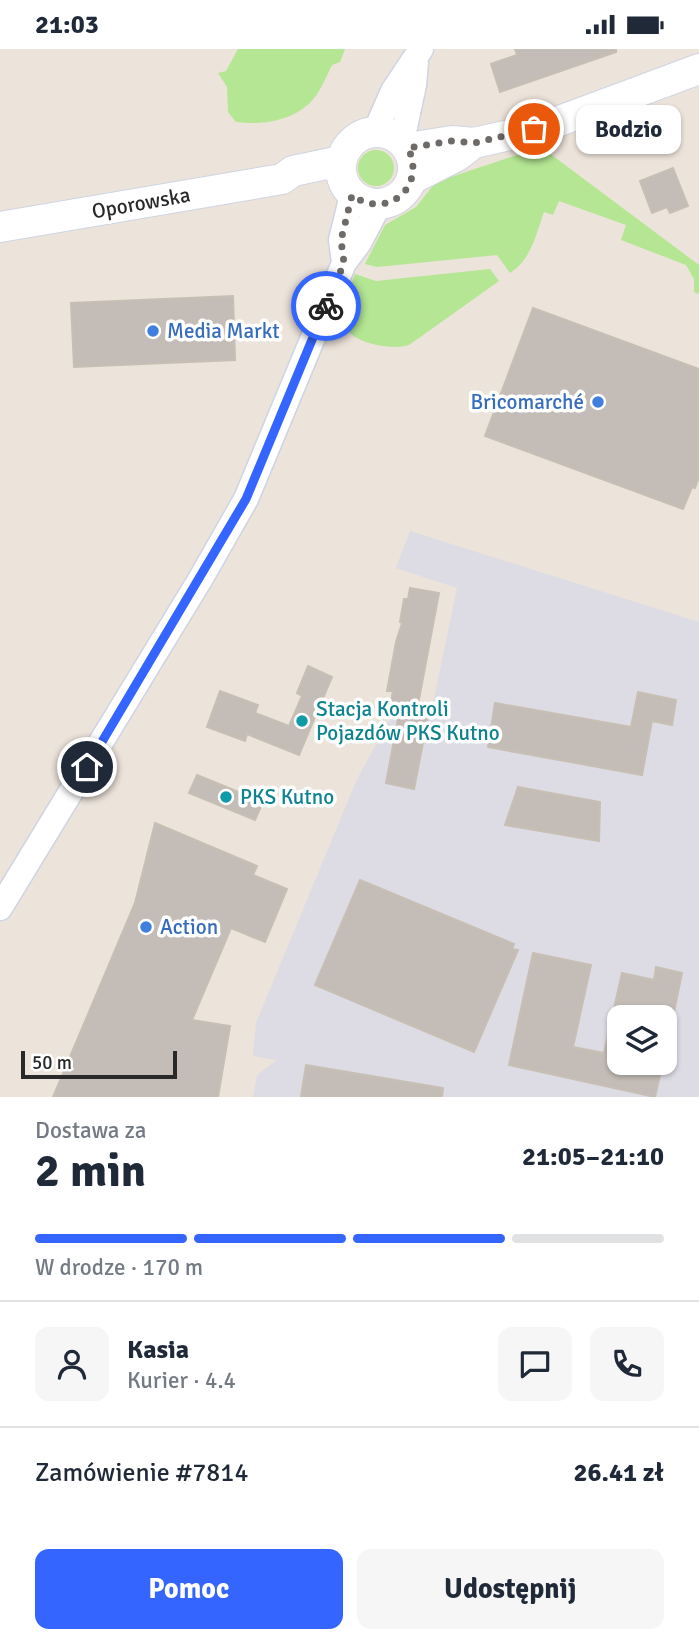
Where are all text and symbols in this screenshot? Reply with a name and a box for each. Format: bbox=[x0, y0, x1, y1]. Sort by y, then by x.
text: 21:03 bbox=[35, 9, 99, 41]
pin bbox=[504, 99, 564, 159]
callout: Bodzio bbox=[576, 105, 681, 153]
icon: bag bbox=[515, 110, 553, 148]
text: Bodzio bbox=[595, 115, 662, 144]
street label: Oporowska bbox=[90, 182, 192, 224]
courier bbox=[291, 271, 361, 341]
icon: bike bbox=[307, 287, 345, 325]
place label: Media Markt bbox=[167, 318, 280, 344]
marker: Media Markt bbox=[145, 323, 161, 339]
place label: Bricomarché bbox=[471, 389, 584, 415]
marker: Bricomarché bbox=[590, 394, 606, 410]
place label: Stacja Kontroli Pojazdów PKS Kutno bbox=[316, 696, 500, 746]
marker: Stacja Kontroli Pojazdów PKS Kutno bbox=[294, 713, 310, 729]
pin bbox=[57, 737, 117, 797]
icon: home bbox=[68, 748, 106, 786]
place label: PKS Kutno bbox=[240, 784, 334, 810]
marker: PKS Kutno bbox=[218, 789, 234, 805]
place label: Action bbox=[160, 914, 218, 940]
marker: Action bbox=[138, 919, 154, 935]
map controls bbox=[607, 1005, 677, 1075]
button: layers bbox=[607, 1005, 677, 1075]
scale bar bbox=[21, 1048, 177, 1080]
text: 50 m bbox=[32, 1051, 72, 1075]
text: Dostawa za bbox=[35, 1116, 146, 1145]
text: 21:05–21:10 bbox=[522, 1141, 664, 1173]
text: 2 min bbox=[35, 1143, 146, 1199]
text: W drodze · 170 m bbox=[35, 1253, 203, 1282]
button: person bbox=[35, 1327, 109, 1401]
button: chat bbox=[498, 1327, 572, 1401]
button: phone bbox=[590, 1327, 664, 1401]
text: Kasia bbox=[127, 1334, 189, 1366]
text: Kurier · 4.4 bbox=[127, 1366, 236, 1395]
text: Zamówienie #7814 bbox=[35, 1457, 248, 1489]
text: 26.41 zł bbox=[573, 1457, 664, 1489]
button: Pomoc bbox=[35, 1549, 343, 1629]
button: Udostępnij bbox=[357, 1549, 664, 1629]

